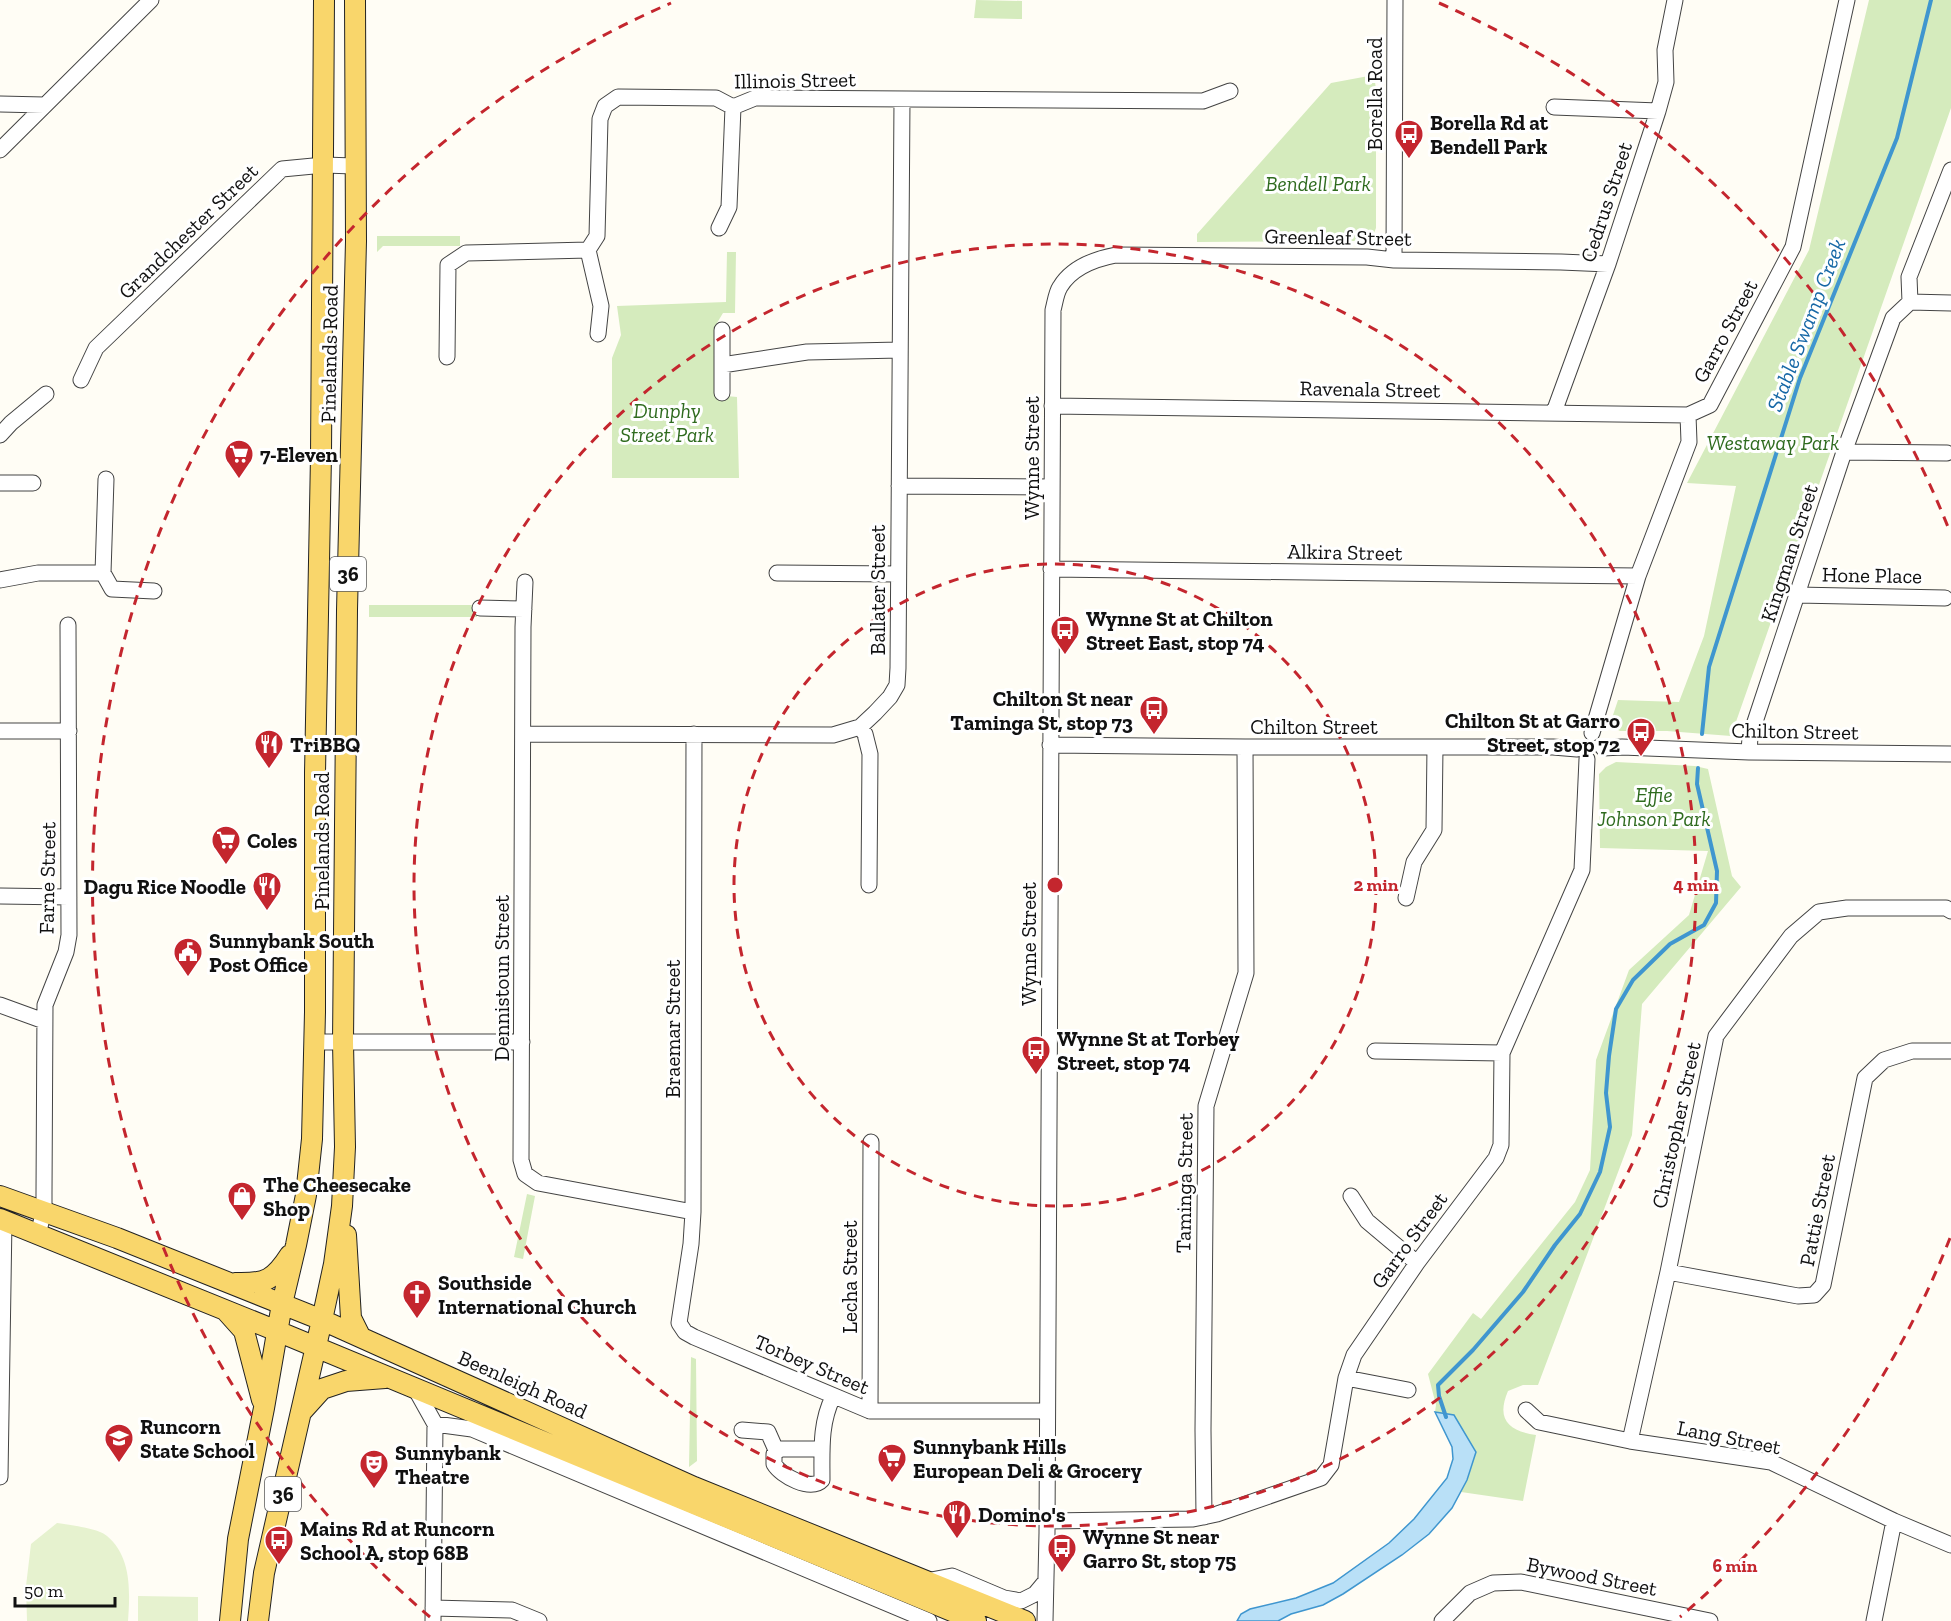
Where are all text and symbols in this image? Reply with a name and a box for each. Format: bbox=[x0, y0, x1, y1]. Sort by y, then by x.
street label: Borella Road bbox=[1362, 37, 1387, 151]
street label: Illinois Street bbox=[734, 66, 856, 94]
place label: Borella Rd at Bendell Park bbox=[1430, 110, 1549, 159]
bus stop icon: Borella Rd at Bendell Park bbox=[1393, 118, 1425, 160]
street label: Cedrus Street bbox=[1575, 139, 1637, 265]
street label: Grandchester Street bbox=[113, 158, 263, 304]
park label: Bendell Park bbox=[1265, 171, 1371, 196]
street label: Greenleaf Street bbox=[1264, 223, 1412, 251]
water label: Stable Swamp Creek bbox=[1761, 235, 1851, 415]
street label: Garro Street bbox=[1687, 275, 1763, 387]
street label: Pinelands Road bbox=[315, 284, 343, 423]
street label: Ravenala Street bbox=[1299, 375, 1441, 403]
street label: Wynne Street bbox=[1019, 396, 1044, 520]
park label: Dunphy Street Park bbox=[620, 398, 714, 447]
park label: Westaway Park bbox=[1707, 430, 1839, 455]
supermarket icon: 7-Eleven bbox=[223, 438, 255, 480]
place label: 7-Eleven bbox=[260, 442, 339, 467]
street label: Kingman Street bbox=[1755, 481, 1823, 625]
street label: Ballater Street bbox=[865, 525, 890, 655]
street label: Alkira Street bbox=[1287, 538, 1403, 566]
road number: 36 bbox=[330, 557, 366, 591]
street label: Hone Place bbox=[1822, 562, 1922, 588]
place label: Wynne St at Chilton Street East, stop 74 bbox=[1086, 606, 1273, 655]
bus stop icon: Wynne St at Chilton Street East, stop 74 bbox=[1049, 614, 1081, 656]
place label: Chilton St near Taminga St, stop 73 bbox=[950, 686, 1133, 735]
bus stop icon: Chilton St near Taminga St, stop 73 bbox=[1138, 694, 1170, 736]
place label: Chilton St at Garro Street, stop 72 bbox=[1445, 708, 1620, 757]
street label: Chilton Street bbox=[1250, 714, 1378, 739]
bus stop icon: Chilton St at Garro Street, stop 72 bbox=[1625, 716, 1657, 758]
street label: Chilton Street bbox=[1731, 717, 1859, 745]
restaurant icon: TriBBQ bbox=[253, 728, 285, 770]
place label: TriBBQ bbox=[290, 732, 360, 757]
street label: Pinelands Road bbox=[309, 771, 334, 910]
park label: Effie Johnson Park bbox=[1596, 782, 1711, 831]
street label: Farne Street bbox=[34, 821, 60, 934]
supermarket icon: Coles bbox=[210, 824, 242, 866]
place label: Coles bbox=[247, 828, 298, 853]
restaurant icon: Dagu Rice Noodle bbox=[251, 870, 283, 912]
place label: Dagu Rice Noodle bbox=[83, 874, 246, 899]
text: 2 min bbox=[1354, 874, 1399, 896]
text: 4 min bbox=[1673, 874, 1719, 896]
centre of rings bbox=[1045, 875, 1065, 895]
street label: Wynne Street bbox=[1016, 882, 1041, 1006]
street label: Dennistoun Street bbox=[489, 895, 514, 1061]
place label: Sunnybank South Post Office bbox=[209, 928, 374, 977]
public building icon: Sunnybank South Post Office bbox=[172, 936, 204, 978]
street label: Braemar Street bbox=[660, 960, 685, 1098]
place label: Wynne St at Torbey Street, stop 74 bbox=[1057, 1026, 1239, 1075]
bus stop icon: Wynne St at Torbey Street, stop 74 bbox=[1020, 1034, 1052, 1076]
street label: Christopher Street bbox=[1646, 1039, 1706, 1211]
street label: Taminga Street bbox=[1170, 1112, 1198, 1253]
street label: Pattie Street bbox=[1794, 1152, 1840, 1268]
place label: The Cheesecake Shop bbox=[263, 1172, 411, 1221]
shop icon: The Cheesecake Shop bbox=[226, 1180, 258, 1222]
street label: Garro Street bbox=[1366, 1187, 1452, 1293]
street label: Lecha Street bbox=[837, 1220, 862, 1334]
place label: Southside International Church bbox=[438, 1270, 637, 1319]
church icon: Southside International Church bbox=[401, 1278, 433, 1320]
street label: Torbey Street bbox=[751, 1329, 873, 1399]
street label: Beenleigh Road bbox=[455, 1344, 592, 1424]
place label: Runcorn State School bbox=[140, 1414, 255, 1463]
street label: Lang Street bbox=[1675, 1415, 1783, 1459]
school or university icon: Runcorn State School bbox=[103, 1422, 135, 1464]
place label: Sunnybank Hills European Deli & Grocery bbox=[913, 1434, 1142, 1483]
place label: Sunnybank Theatre bbox=[395, 1440, 501, 1489]
supermarket icon: Sunnybank Hills European Deli & Grocery bbox=[876, 1442, 908, 1484]
theatre icon: Sunnybank Theatre bbox=[358, 1448, 390, 1490]
road number: 36 bbox=[265, 1477, 301, 1511]
restaurant icon: Domino's bbox=[941, 1498, 973, 1540]
place label: Domino's bbox=[978, 1502, 1066, 1527]
place label: Mains Rd at Runcorn School A, stop 68B bbox=[300, 1516, 495, 1565]
bus stop icon: Mains Rd at Runcorn School A, stop 68B bbox=[263, 1524, 295, 1566]
place label: Wynne St near Garro St, stop 75 bbox=[1083, 1524, 1236, 1573]
bus stop icon: Wynne St near Garro St, stop 75 bbox=[1046, 1532, 1078, 1574]
street label: Bywood Street bbox=[1525, 1551, 1659, 1601]
text: 6 min bbox=[1713, 1555, 1758, 1577]
scale bar bbox=[15, 1570, 116, 1608]
text: 50 m bbox=[24, 1580, 64, 1602]

